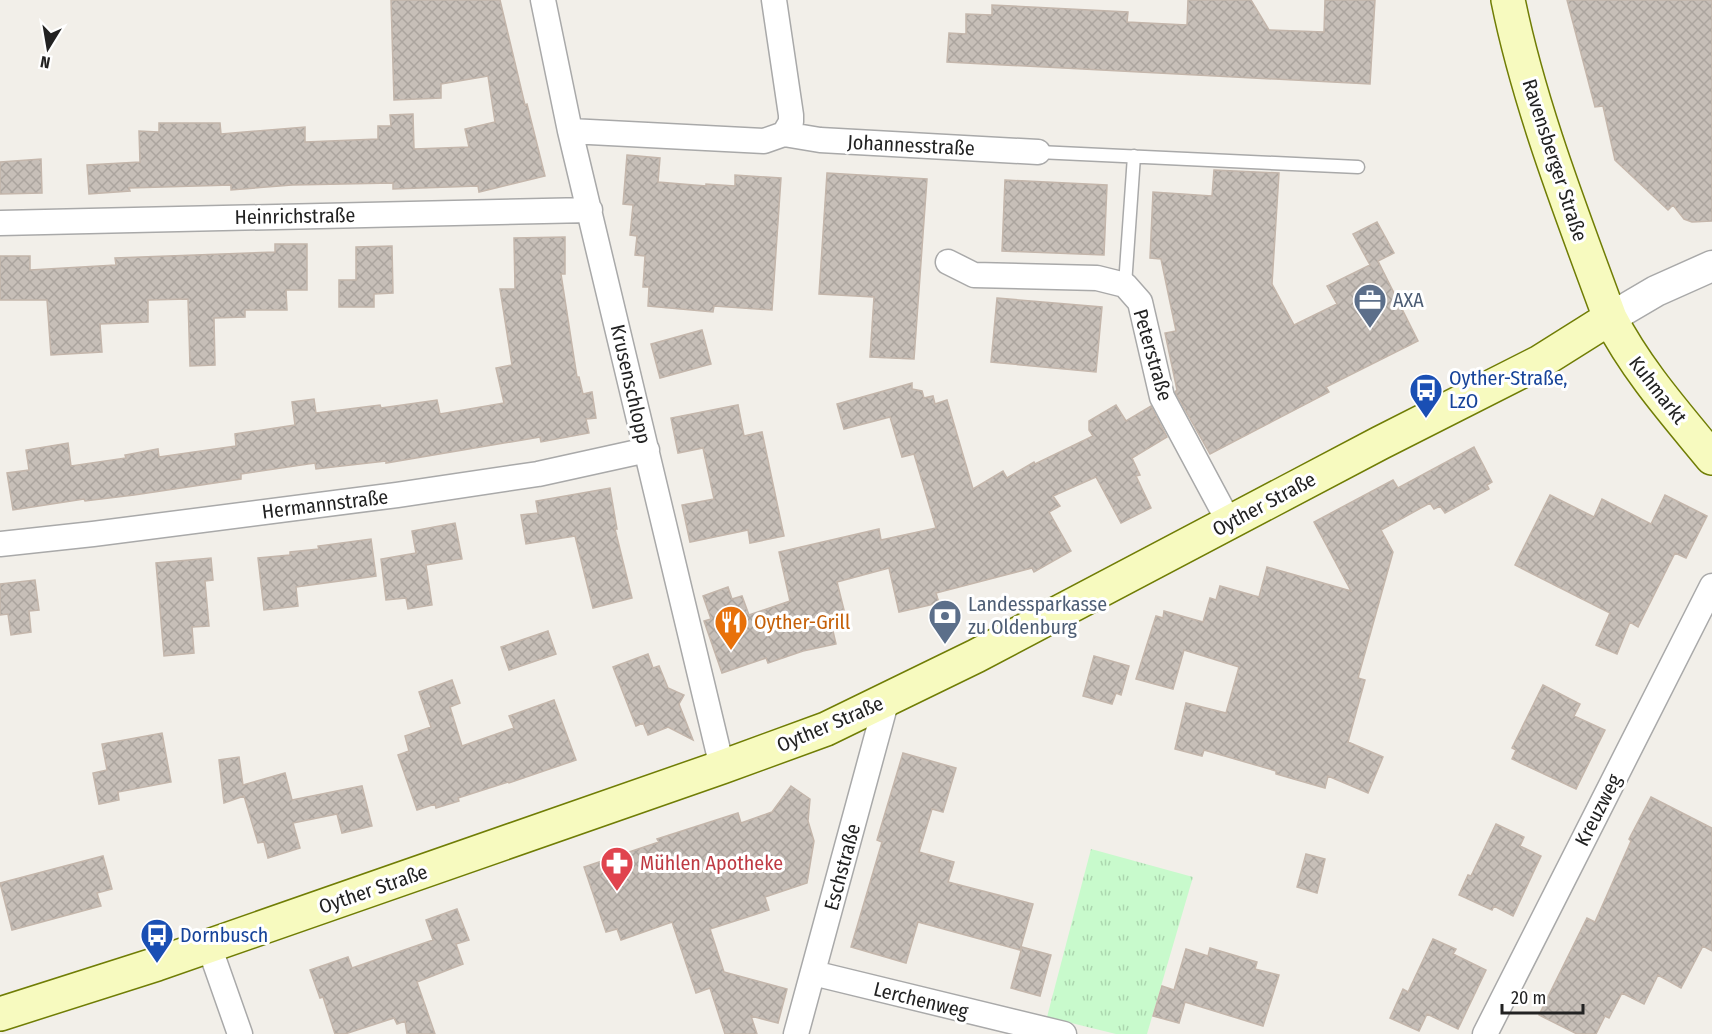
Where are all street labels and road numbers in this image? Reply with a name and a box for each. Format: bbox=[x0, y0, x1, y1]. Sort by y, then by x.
street label: Ravensberger Straße bbox=[1517, 76, 1593, 244]
street label: Johannesstraße bbox=[847, 130, 975, 160]
street label: Heinrichstraße bbox=[235, 203, 355, 229]
street label: Peterstraße bbox=[1128, 306, 1178, 404]
street label: Krusenschlopp bbox=[606, 322, 656, 446]
street label: Kuhmarkt bbox=[1624, 351, 1692, 429]
street label: Oyther Straße bbox=[1208, 467, 1320, 541]
street label: Hermannstraße bbox=[260, 484, 390, 524]
street label: Oyther Straße bbox=[773, 691, 887, 757]
street label: Kreuzweg bbox=[1570, 769, 1627, 850]
street label: Eschstraße bbox=[819, 821, 865, 913]
street label: Oyther Straße bbox=[316, 859, 430, 919]
street label: Lerchenweg bbox=[871, 977, 971, 1023]

